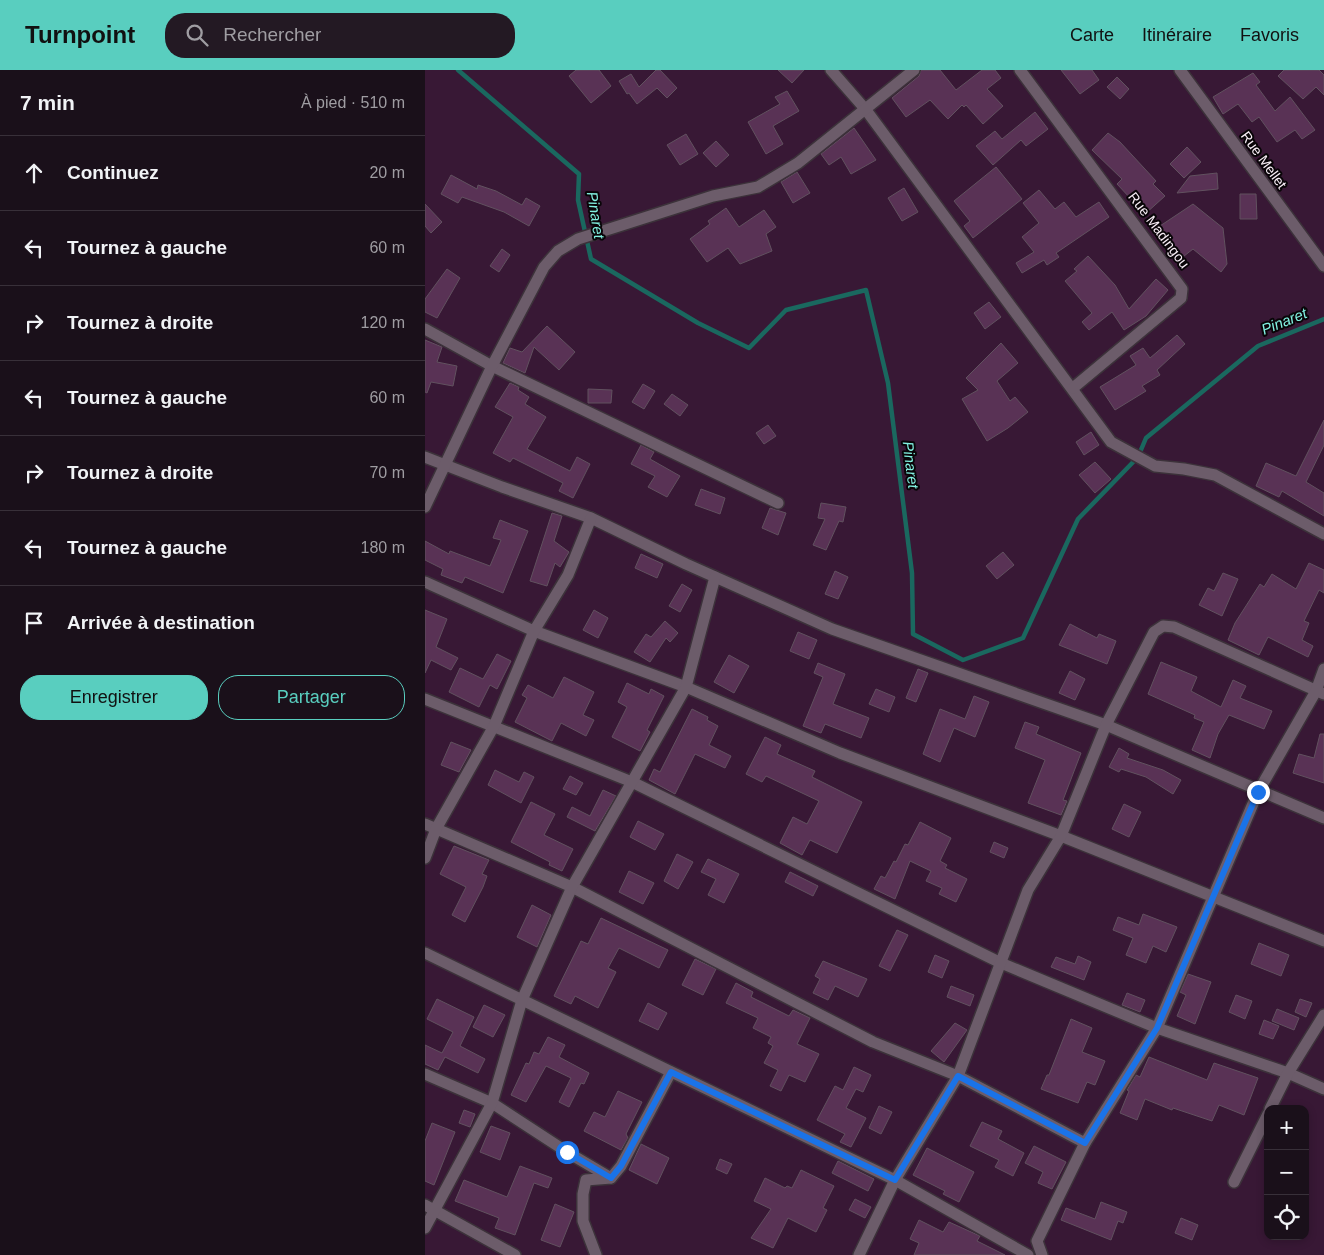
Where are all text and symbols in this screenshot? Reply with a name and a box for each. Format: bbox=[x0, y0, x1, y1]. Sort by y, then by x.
search box bbox=[165, 13, 515, 58]
text: Turnpoint bbox=[25, 21, 135, 48]
icon: search bbox=[183, 21, 211, 49]
text: Rechercher bbox=[223, 24, 321, 45]
text: Carte bbox=[1070, 25, 1114, 45]
text: Itinéraire bbox=[1142, 25, 1212, 45]
text: Favoris bbox=[1240, 25, 1299, 45]
text: 7 min bbox=[20, 91, 75, 114]
text: À pied · 510 m bbox=[301, 94, 405, 111]
street label: Rue Mellet bbox=[1238, 128, 1290, 192]
icon: ahead bbox=[20, 159, 48, 187]
text: Continuez bbox=[67, 162, 159, 183]
text: 20 m bbox=[369, 164, 405, 181]
street label: Rue Madingou bbox=[1125, 189, 1193, 271]
water label: Pinaret bbox=[584, 190, 608, 241]
icon: left bbox=[20, 234, 48, 262]
text: Tournez à gauche bbox=[67, 237, 227, 258]
text: 60 m bbox=[369, 239, 405, 256]
water label: Pinaret bbox=[1259, 304, 1310, 338]
icon: right bbox=[20, 309, 48, 337]
text: Tournez à droite bbox=[67, 312, 213, 333]
text: 120 m bbox=[361, 314, 405, 331]
icon: left bbox=[20, 384, 48, 412]
text: Tournez à gauche bbox=[67, 387, 227, 408]
text: 60 m bbox=[369, 389, 405, 406]
water label: Pinaret bbox=[900, 440, 922, 490]
icon: right bbox=[20, 459, 48, 487]
text: Tournez à droite bbox=[67, 462, 213, 483]
text: 70 m bbox=[369, 464, 405, 481]
icon: left bbox=[20, 534, 48, 562]
text: Tournez à gauche bbox=[67, 537, 227, 558]
text: 180 m bbox=[361, 539, 405, 556]
icon: arrive bbox=[20, 609, 48, 637]
text: Arrivée à destination bbox=[67, 612, 255, 633]
button: Enregistrer bbox=[20, 675, 208, 720]
button: Partager bbox=[218, 675, 405, 720]
route end bbox=[1247, 781, 1270, 804]
map controls bbox=[1264, 1105, 1309, 1240]
button: + bbox=[1264, 1105, 1309, 1150]
route start bbox=[556, 1141, 579, 1164]
button: − bbox=[1264, 1150, 1309, 1195]
button: locate bbox=[1264, 1195, 1309, 1240]

